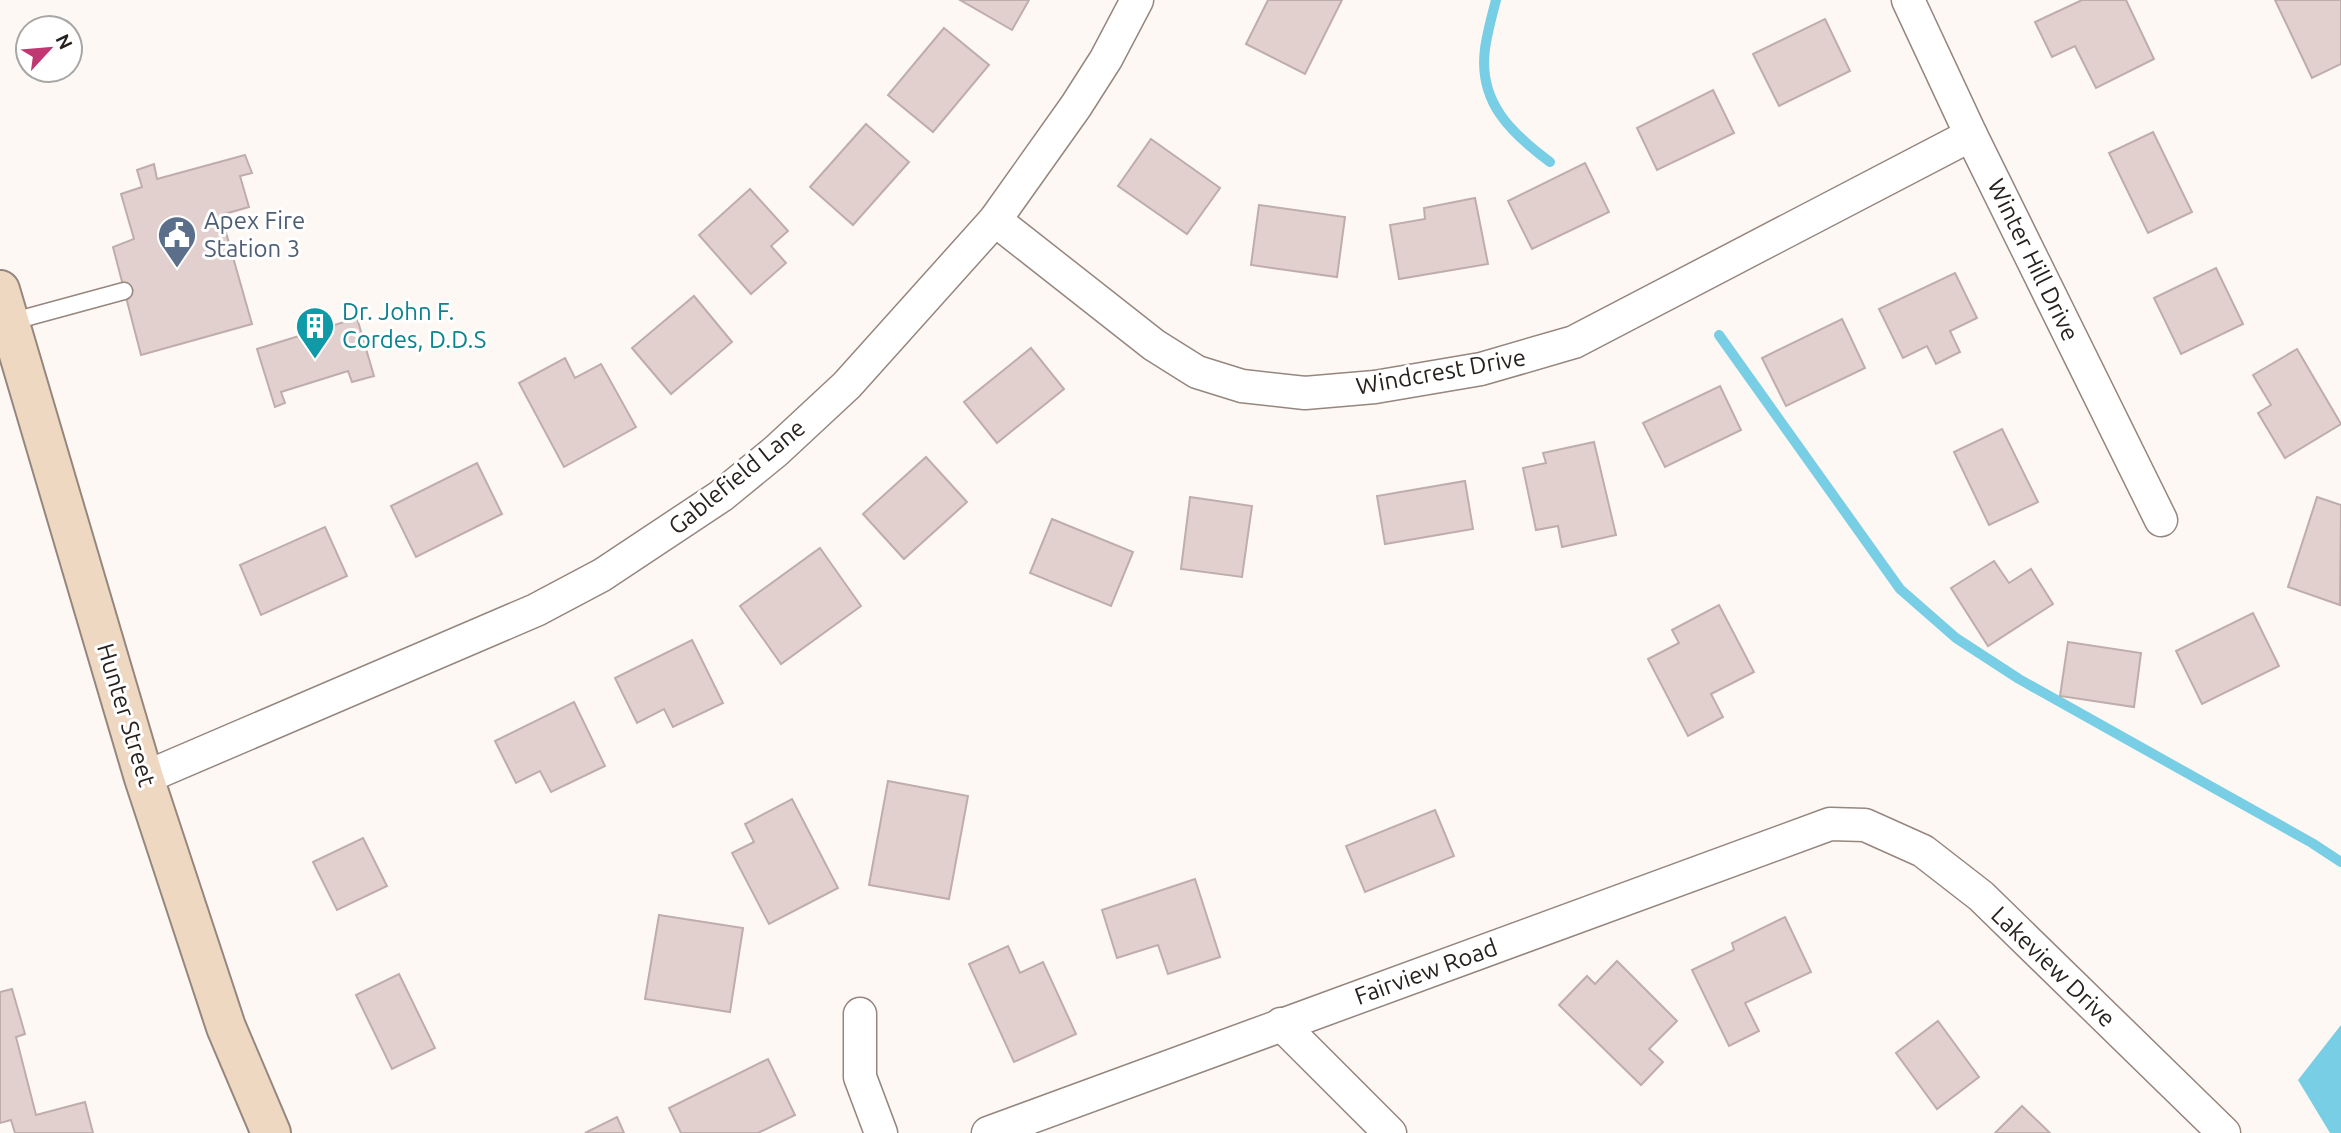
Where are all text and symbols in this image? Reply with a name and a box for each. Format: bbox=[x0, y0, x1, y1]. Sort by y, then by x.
north arrow bbox=[14, 14, 84, 84]
text: N bbox=[51, 30, 77, 53]
street label: Winter Hill Drive bbox=[1983, 174, 2084, 345]
place label: Apex Fire Station 3 bbox=[204, 207, 305, 262]
public building icon: Apex Fire Station 3 bbox=[156, 214, 198, 269]
place label: Dr. John F. Cordes, D.D.S bbox=[342, 298, 486, 353]
building icon: Dr. John F. Cordes, D.D.S bbox=[294, 305, 336, 360]
street label: Windcrest Drive bbox=[1354, 343, 1528, 400]
street label: Gablefield Lane bbox=[663, 413, 810, 540]
street label: Hunter Street bbox=[92, 640, 161, 790]
street label: Lakeview Drive bbox=[1986, 901, 2121, 1032]
street label: Fairview Road bbox=[1351, 933, 1501, 1010]

